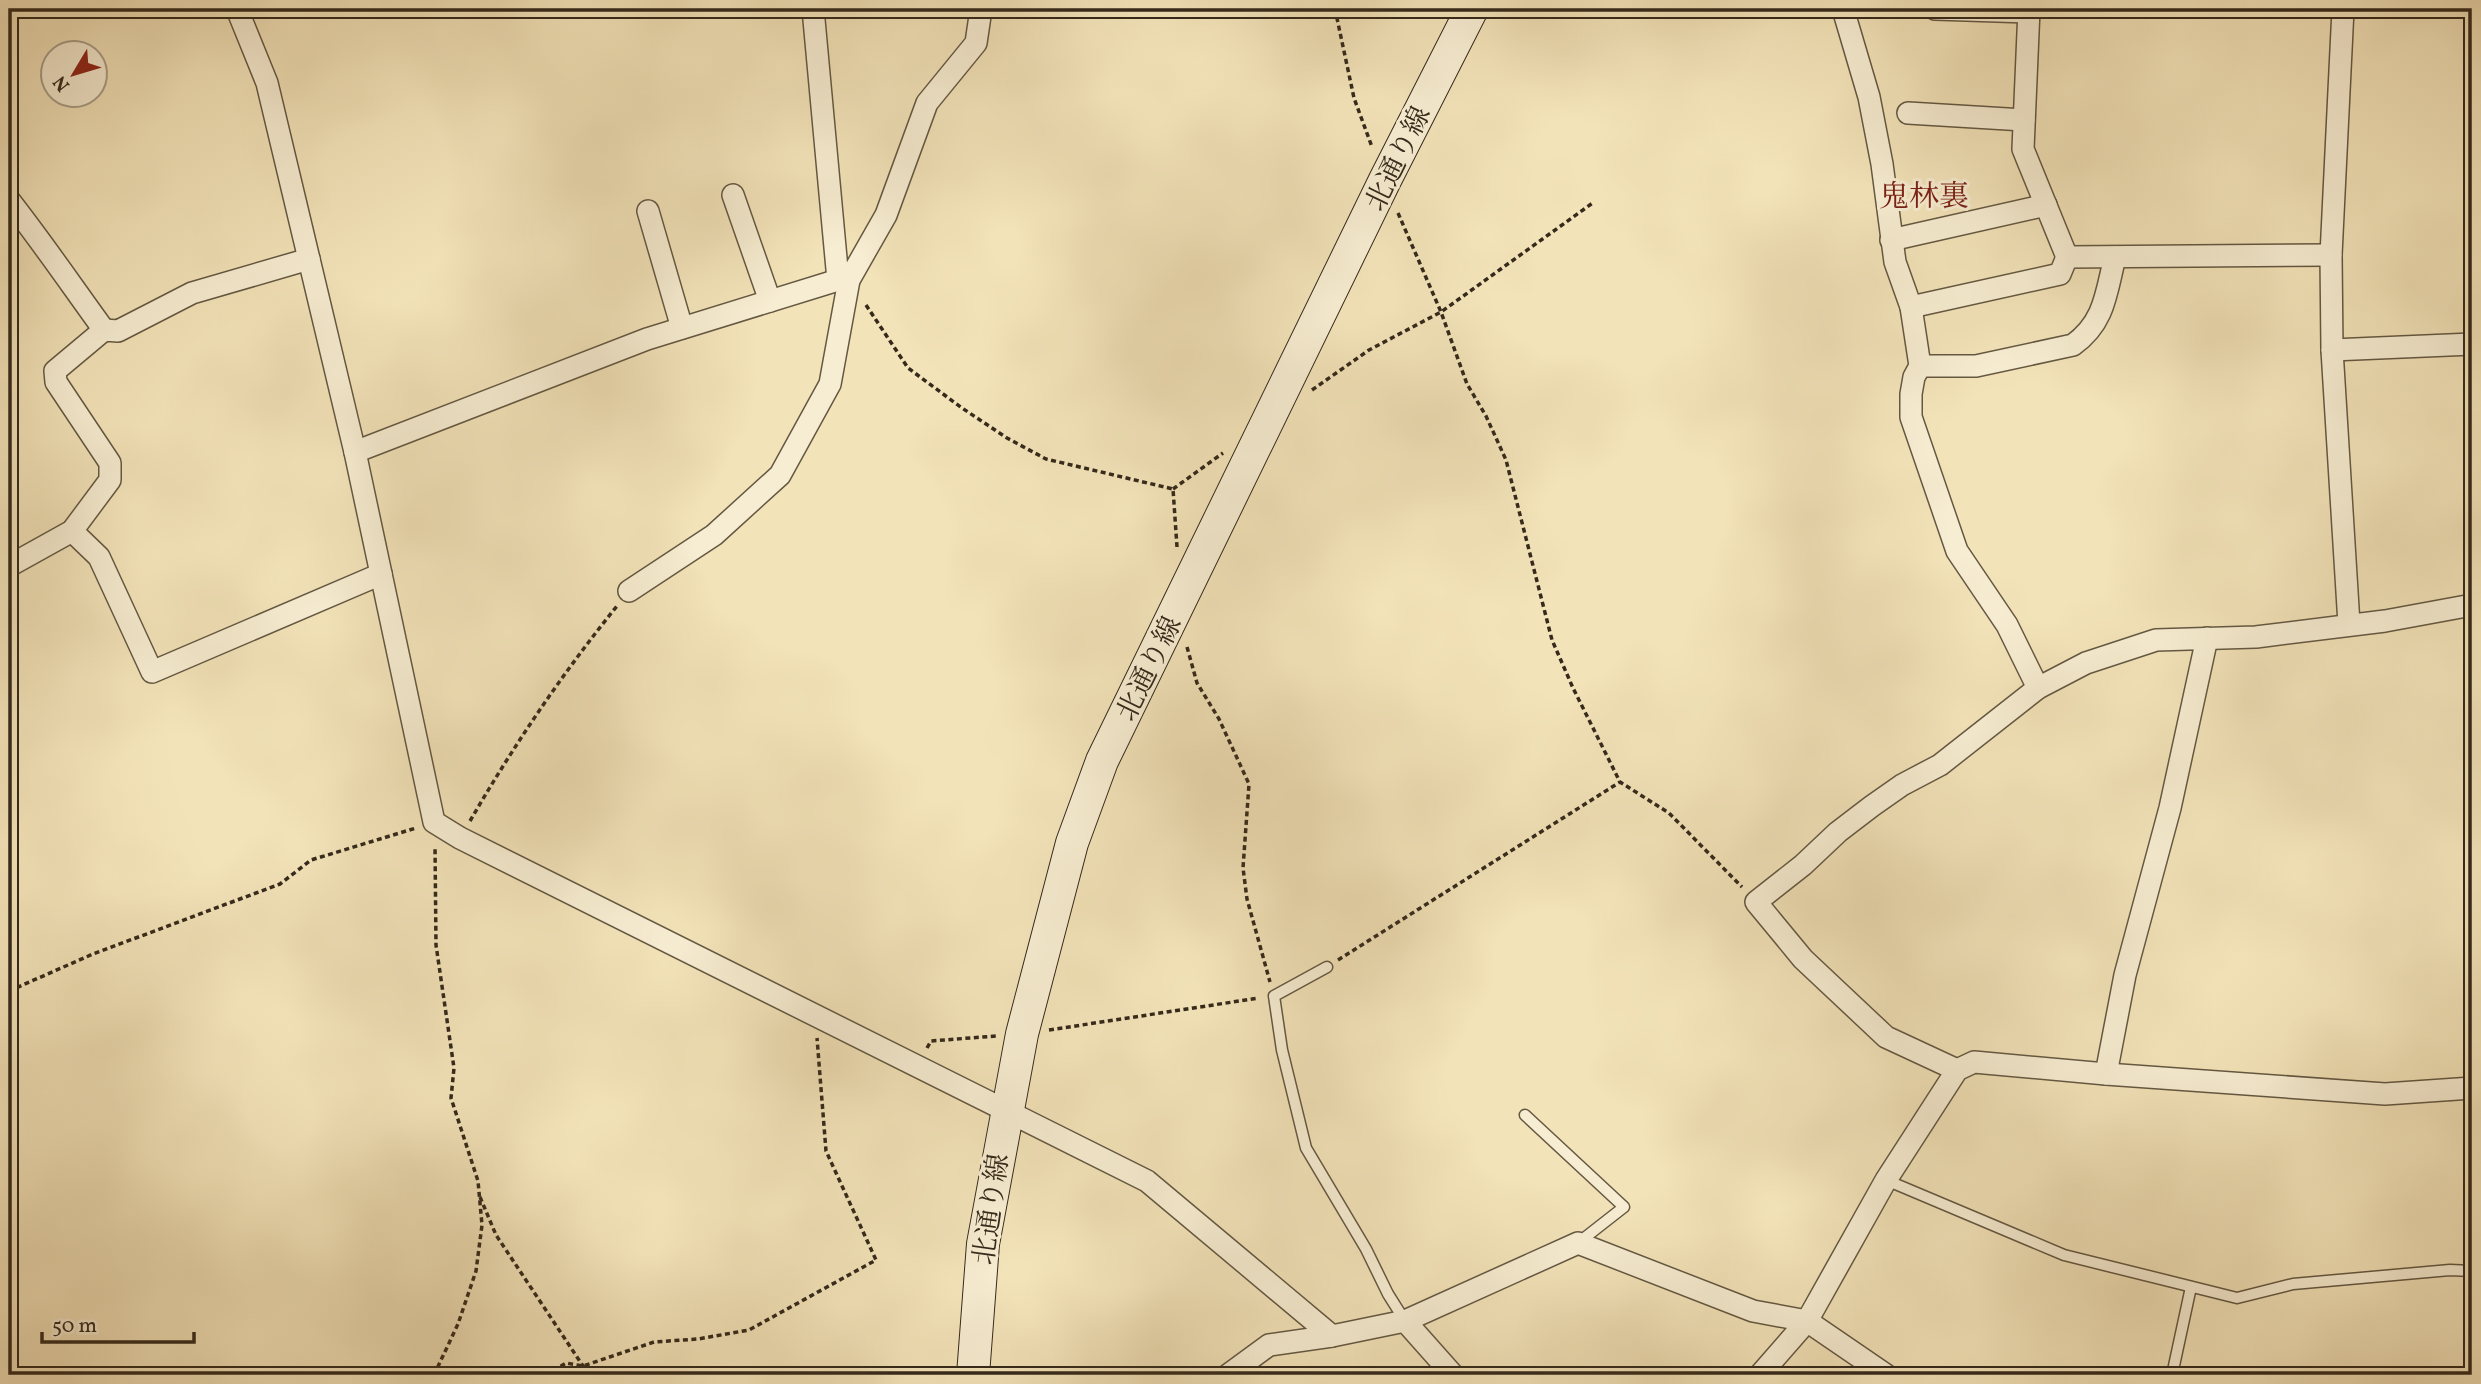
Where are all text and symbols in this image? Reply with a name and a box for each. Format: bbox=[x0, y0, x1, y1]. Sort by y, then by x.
north arrow bbox=[38, 38, 108, 108]
text: N bbox=[48, 70, 77, 97]
street label: 北通り線 bbox=[1357, 100, 1441, 218]
district label: 鬼林裏 bbox=[1879, 177, 1969, 219]
street label: 北通り線 bbox=[1108, 610, 1192, 728]
street label: 北通り線 bbox=[965, 1151, 1020, 1268]
scale bar bbox=[42, 1300, 194, 1344]
text: 50 m bbox=[52, 1312, 97, 1341]

